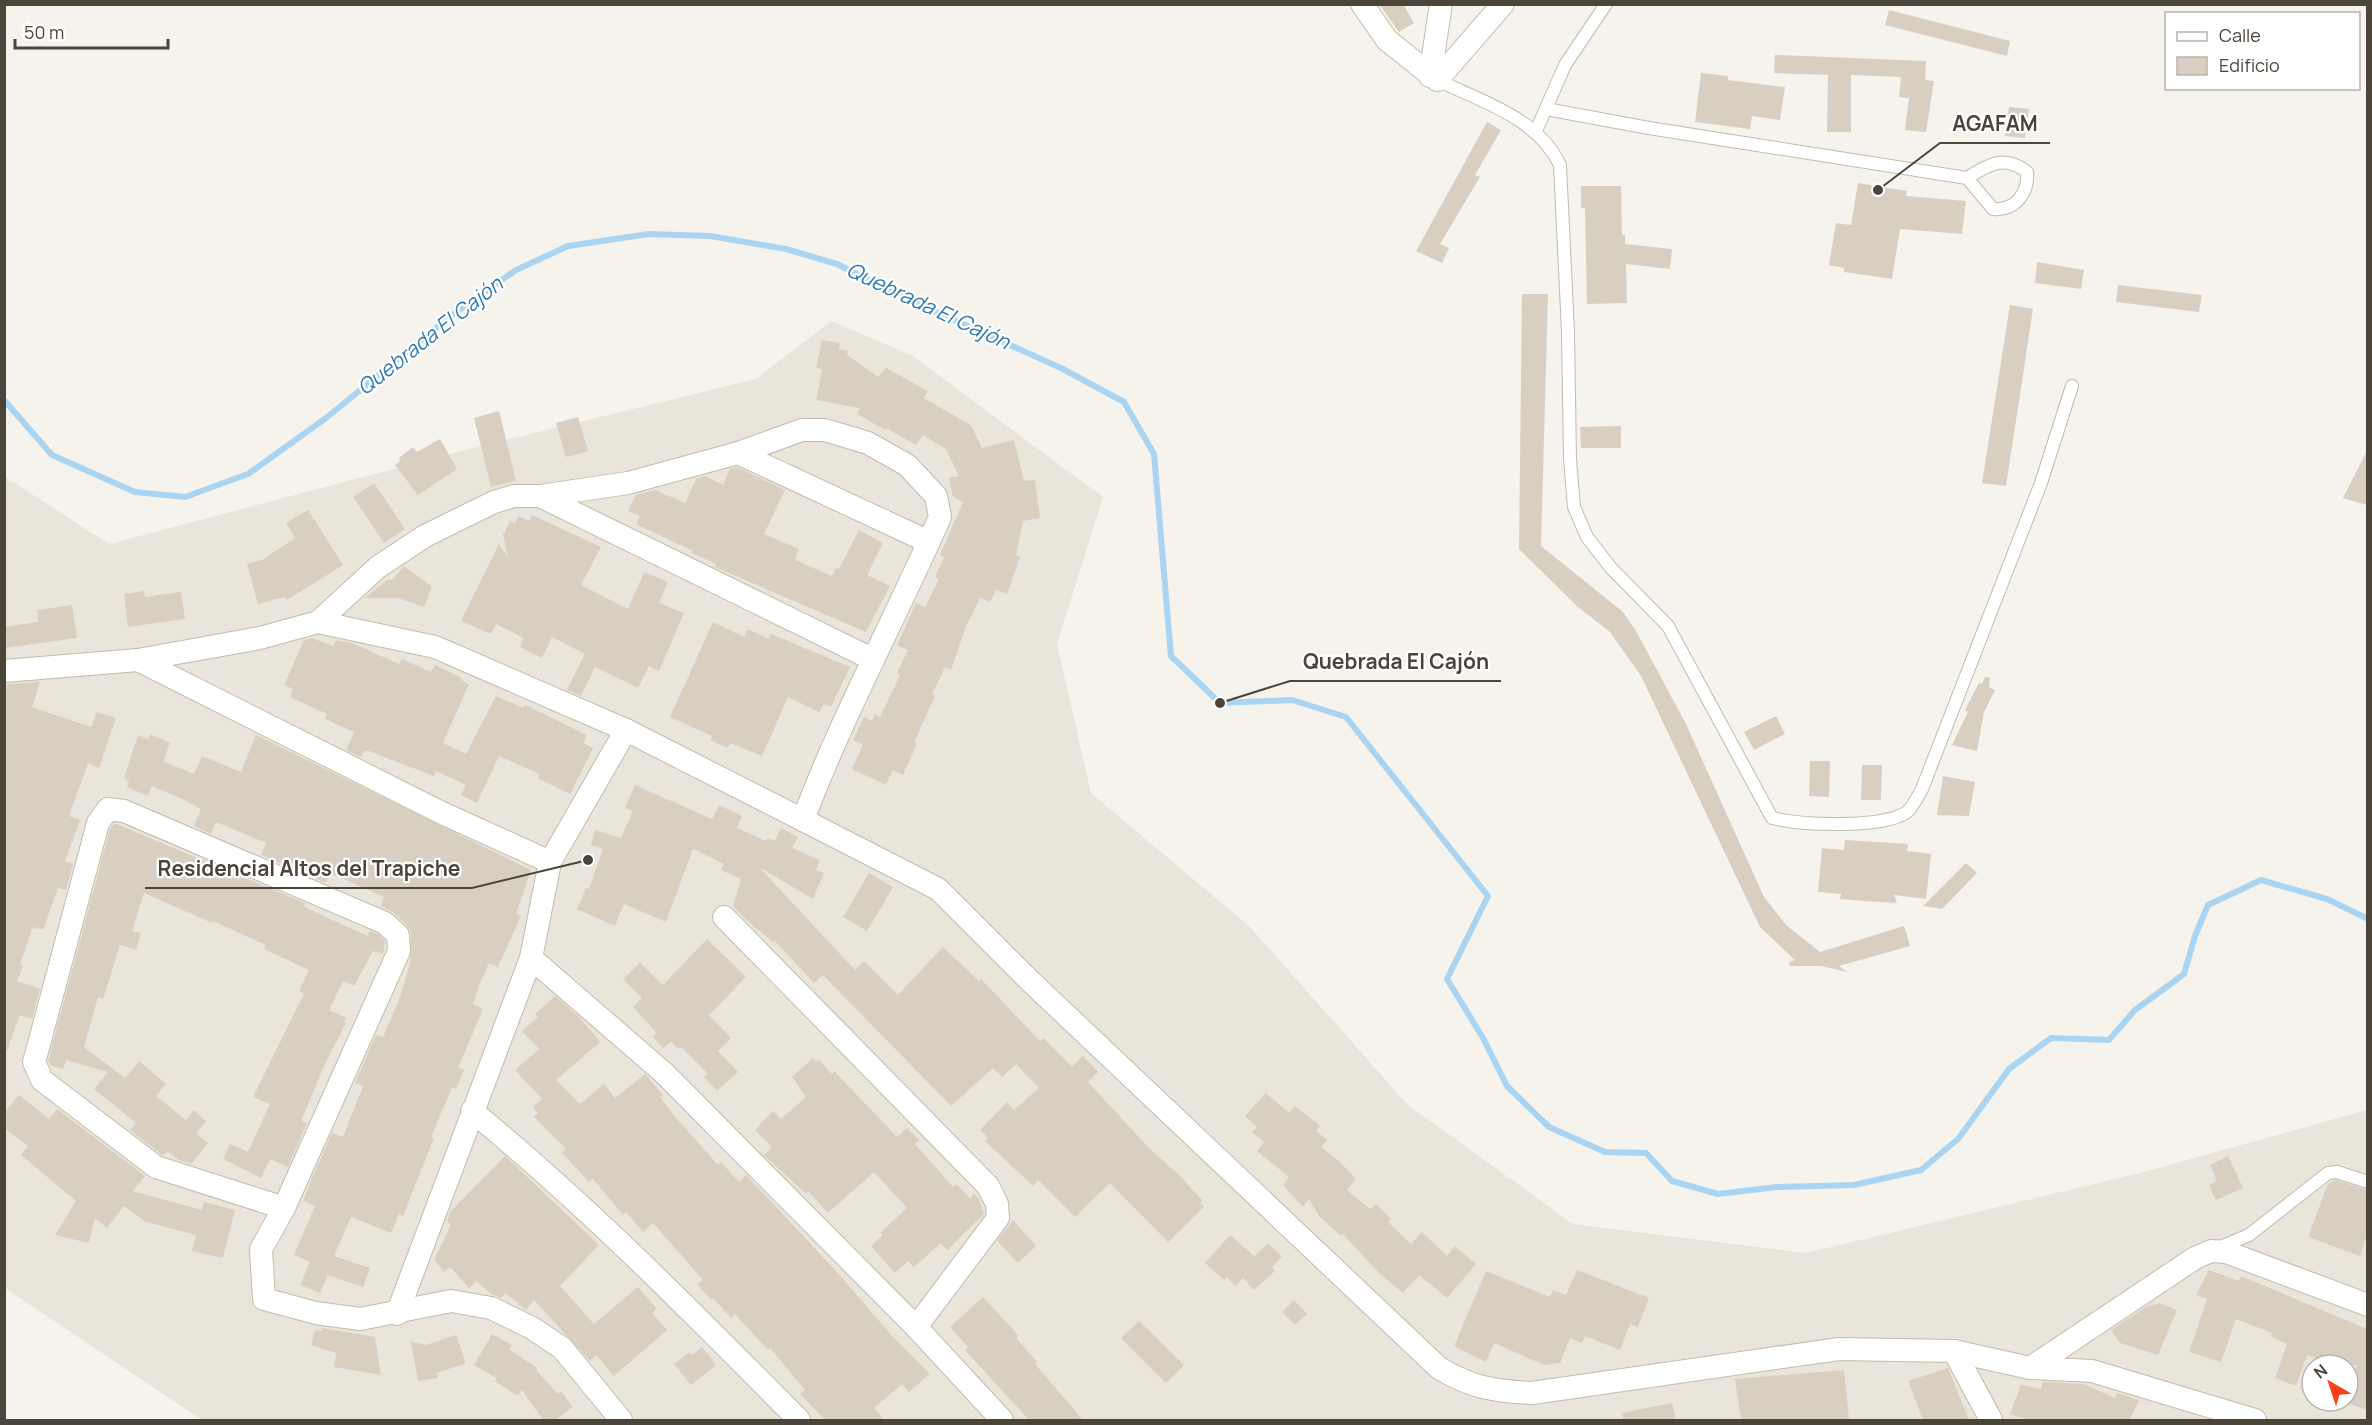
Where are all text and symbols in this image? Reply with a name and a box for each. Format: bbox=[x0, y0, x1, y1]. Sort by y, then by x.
scale bar bbox=[15, 12, 168, 50]
legend bbox=[2165, 12, 2360, 90]
text: 50 m bbox=[24, 20, 64, 44]
text: Calle bbox=[2219, 23, 2261, 47]
text: Edificio bbox=[2219, 53, 2280, 77]
callout: AGAFAM bbox=[1940, 104, 2050, 143]
text: AGAFAM bbox=[1952, 109, 2038, 137]
water label: Quebrada El Cajón bbox=[842, 255, 1016, 356]
water label: Quebrada El Cajón bbox=[351, 269, 509, 401]
callout: Quebrada El Cajón bbox=[1290, 642, 1501, 681]
text: Quebrada El Cajón bbox=[1303, 647, 1489, 675]
callout: Residencial Altos del Trapiche bbox=[145, 849, 472, 888]
text: Residencial Altos del Trapiche bbox=[158, 854, 460, 882]
north arrow bbox=[2300, 1353, 2360, 1413]
text: N bbox=[2309, 1359, 2332, 1384]

